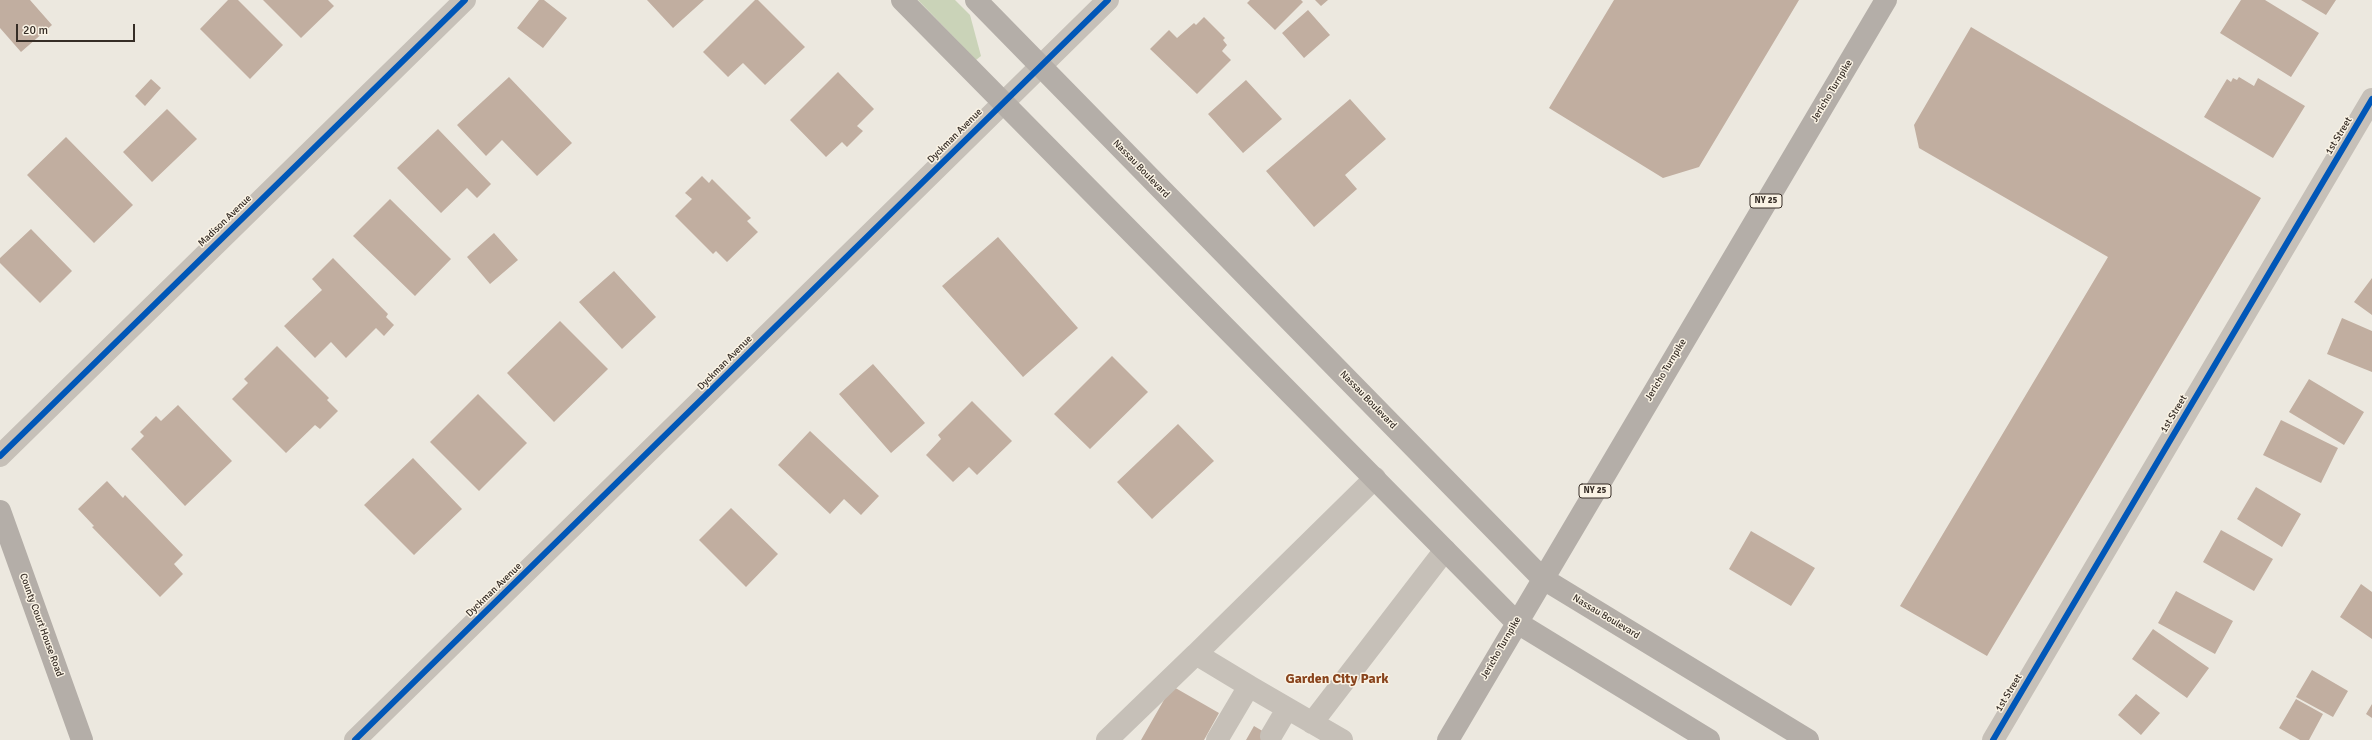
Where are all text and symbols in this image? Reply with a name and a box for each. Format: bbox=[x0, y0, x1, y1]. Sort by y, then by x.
scale bar bbox=[18, 16, 137, 42]
text: 20 m bbox=[23, 23, 48, 38]
street label: Jericho Turnpike bbox=[1809, 58, 1855, 124]
street label: Dyckman Avenue bbox=[925, 106, 985, 166]
street label: 1st Street bbox=[2323, 115, 2355, 157]
street label: Nassau Boulevard bbox=[1110, 137, 1172, 201]
street label: Madison Avenue bbox=[196, 193, 254, 249]
road number: NY 25 bbox=[1750, 194, 1782, 208]
street label: Dyckman Avenue bbox=[695, 333, 755, 393]
street label: Jericho Turnpike bbox=[1643, 337, 1689, 403]
street label: Nassau Boulevard bbox=[1337, 368, 1399, 432]
street label: 1st Street bbox=[2158, 393, 2190, 435]
road number: NY 25 bbox=[1579, 484, 1611, 498]
street label: Dyckman Avenue bbox=[464, 560, 524, 620]
street label: County Court House Road bbox=[17, 572, 65, 678]
street label: Nassau Boulevard bbox=[1570, 592, 1642, 642]
street label: Jericho Turnpike bbox=[1478, 615, 1524, 681]
district label: Garden City Park bbox=[1285, 671, 1389, 687]
street label: 1st Street bbox=[1993, 672, 2025, 714]

